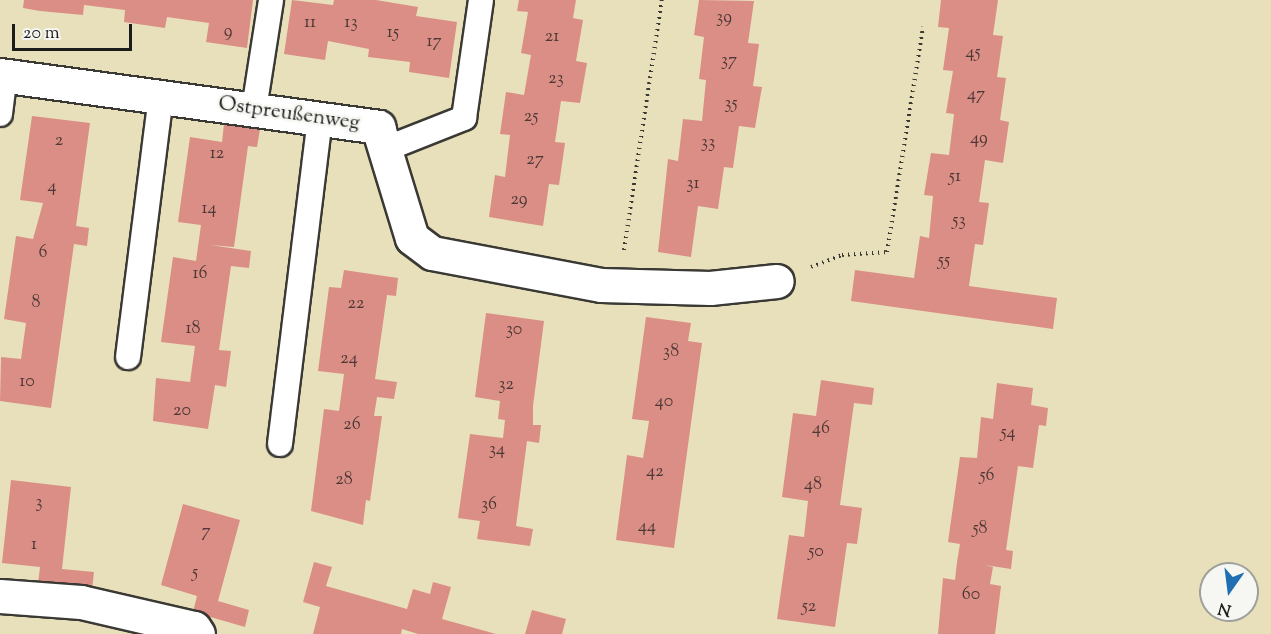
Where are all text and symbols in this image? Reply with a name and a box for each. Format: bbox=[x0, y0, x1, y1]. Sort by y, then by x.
house number: 39 bbox=[716, 7, 732, 29]
scale bar bbox=[15, 12, 135, 50]
house number: 11 bbox=[304, 12, 316, 34]
house number: 13 bbox=[344, 12, 358, 34]
text: 20 m bbox=[23, 21, 60, 47]
house number: 9 bbox=[224, 21, 232, 43]
house number: 15 bbox=[387, 22, 399, 44]
house number: 21 bbox=[545, 26, 559, 48]
house number: 17 bbox=[426, 31, 442, 53]
house number: 45 bbox=[965, 42, 981, 64]
house number: 37 bbox=[721, 50, 737, 72]
house number: 23 bbox=[548, 68, 564, 90]
house number: 47 bbox=[967, 84, 985, 106]
street label: Ostpreußenweg bbox=[217, 92, 361, 136]
house number: 35 bbox=[724, 93, 738, 115]
house number: 25 bbox=[524, 106, 538, 128]
house number: 49 bbox=[970, 128, 988, 150]
house number: 2 bbox=[55, 130, 63, 152]
house number: 33 bbox=[701, 132, 715, 154]
house number: 12 bbox=[210, 143, 224, 165]
house number: 27 bbox=[526, 149, 544, 171]
house number: 51 bbox=[949, 166, 961, 188]
house number: 31 bbox=[686, 173, 700, 195]
house number: 4 bbox=[47, 176, 57, 198]
house number: 29 bbox=[510, 189, 528, 211]
house number: 14 bbox=[201, 198, 217, 220]
house number: 53 bbox=[952, 210, 966, 232]
house number: 6 bbox=[39, 242, 47, 264]
house number: 55 bbox=[938, 250, 950, 272]
house number: 16 bbox=[192, 263, 208, 285]
house number: 8 bbox=[32, 292, 40, 314]
house number: 22 bbox=[348, 293, 364, 315]
house number: 18 bbox=[185, 318, 201, 340]
house number: 30 bbox=[506, 319, 522, 341]
house number: 38 bbox=[663, 341, 679, 363]
house number: 24 bbox=[340, 348, 358, 370]
house number: 10 bbox=[19, 371, 35, 393]
house number: 32 bbox=[498, 374, 514, 396]
house number: 40 bbox=[655, 391, 673, 413]
house number: 20 bbox=[173, 400, 191, 422]
house number: 26 bbox=[343, 414, 361, 436]
house number: 46 bbox=[812, 418, 830, 440]
house number: 54 bbox=[1000, 422, 1016, 444]
house number: 34 bbox=[489, 439, 505, 461]
house number: 42 bbox=[646, 461, 664, 483]
house number: 56 bbox=[979, 465, 995, 487]
house number: 28 bbox=[335, 469, 353, 491]
house number: 48 bbox=[804, 474, 822, 496]
house number: 3 bbox=[35, 492, 43, 514]
house number: 36 bbox=[481, 494, 497, 516]
house number: 44 bbox=[638, 516, 656, 538]
house number: 58 bbox=[972, 518, 988, 540]
house number: 7 bbox=[201, 521, 211, 543]
house number: 1 bbox=[31, 534, 37, 556]
house number: 50 bbox=[808, 541, 824, 563]
house number: 5 bbox=[192, 562, 198, 584]
north arrow bbox=[1199, 562, 1259, 622]
house number: 60 bbox=[962, 584, 980, 606]
text: N bbox=[1216, 595, 1234, 621]
house number: 52 bbox=[802, 596, 816, 618]

